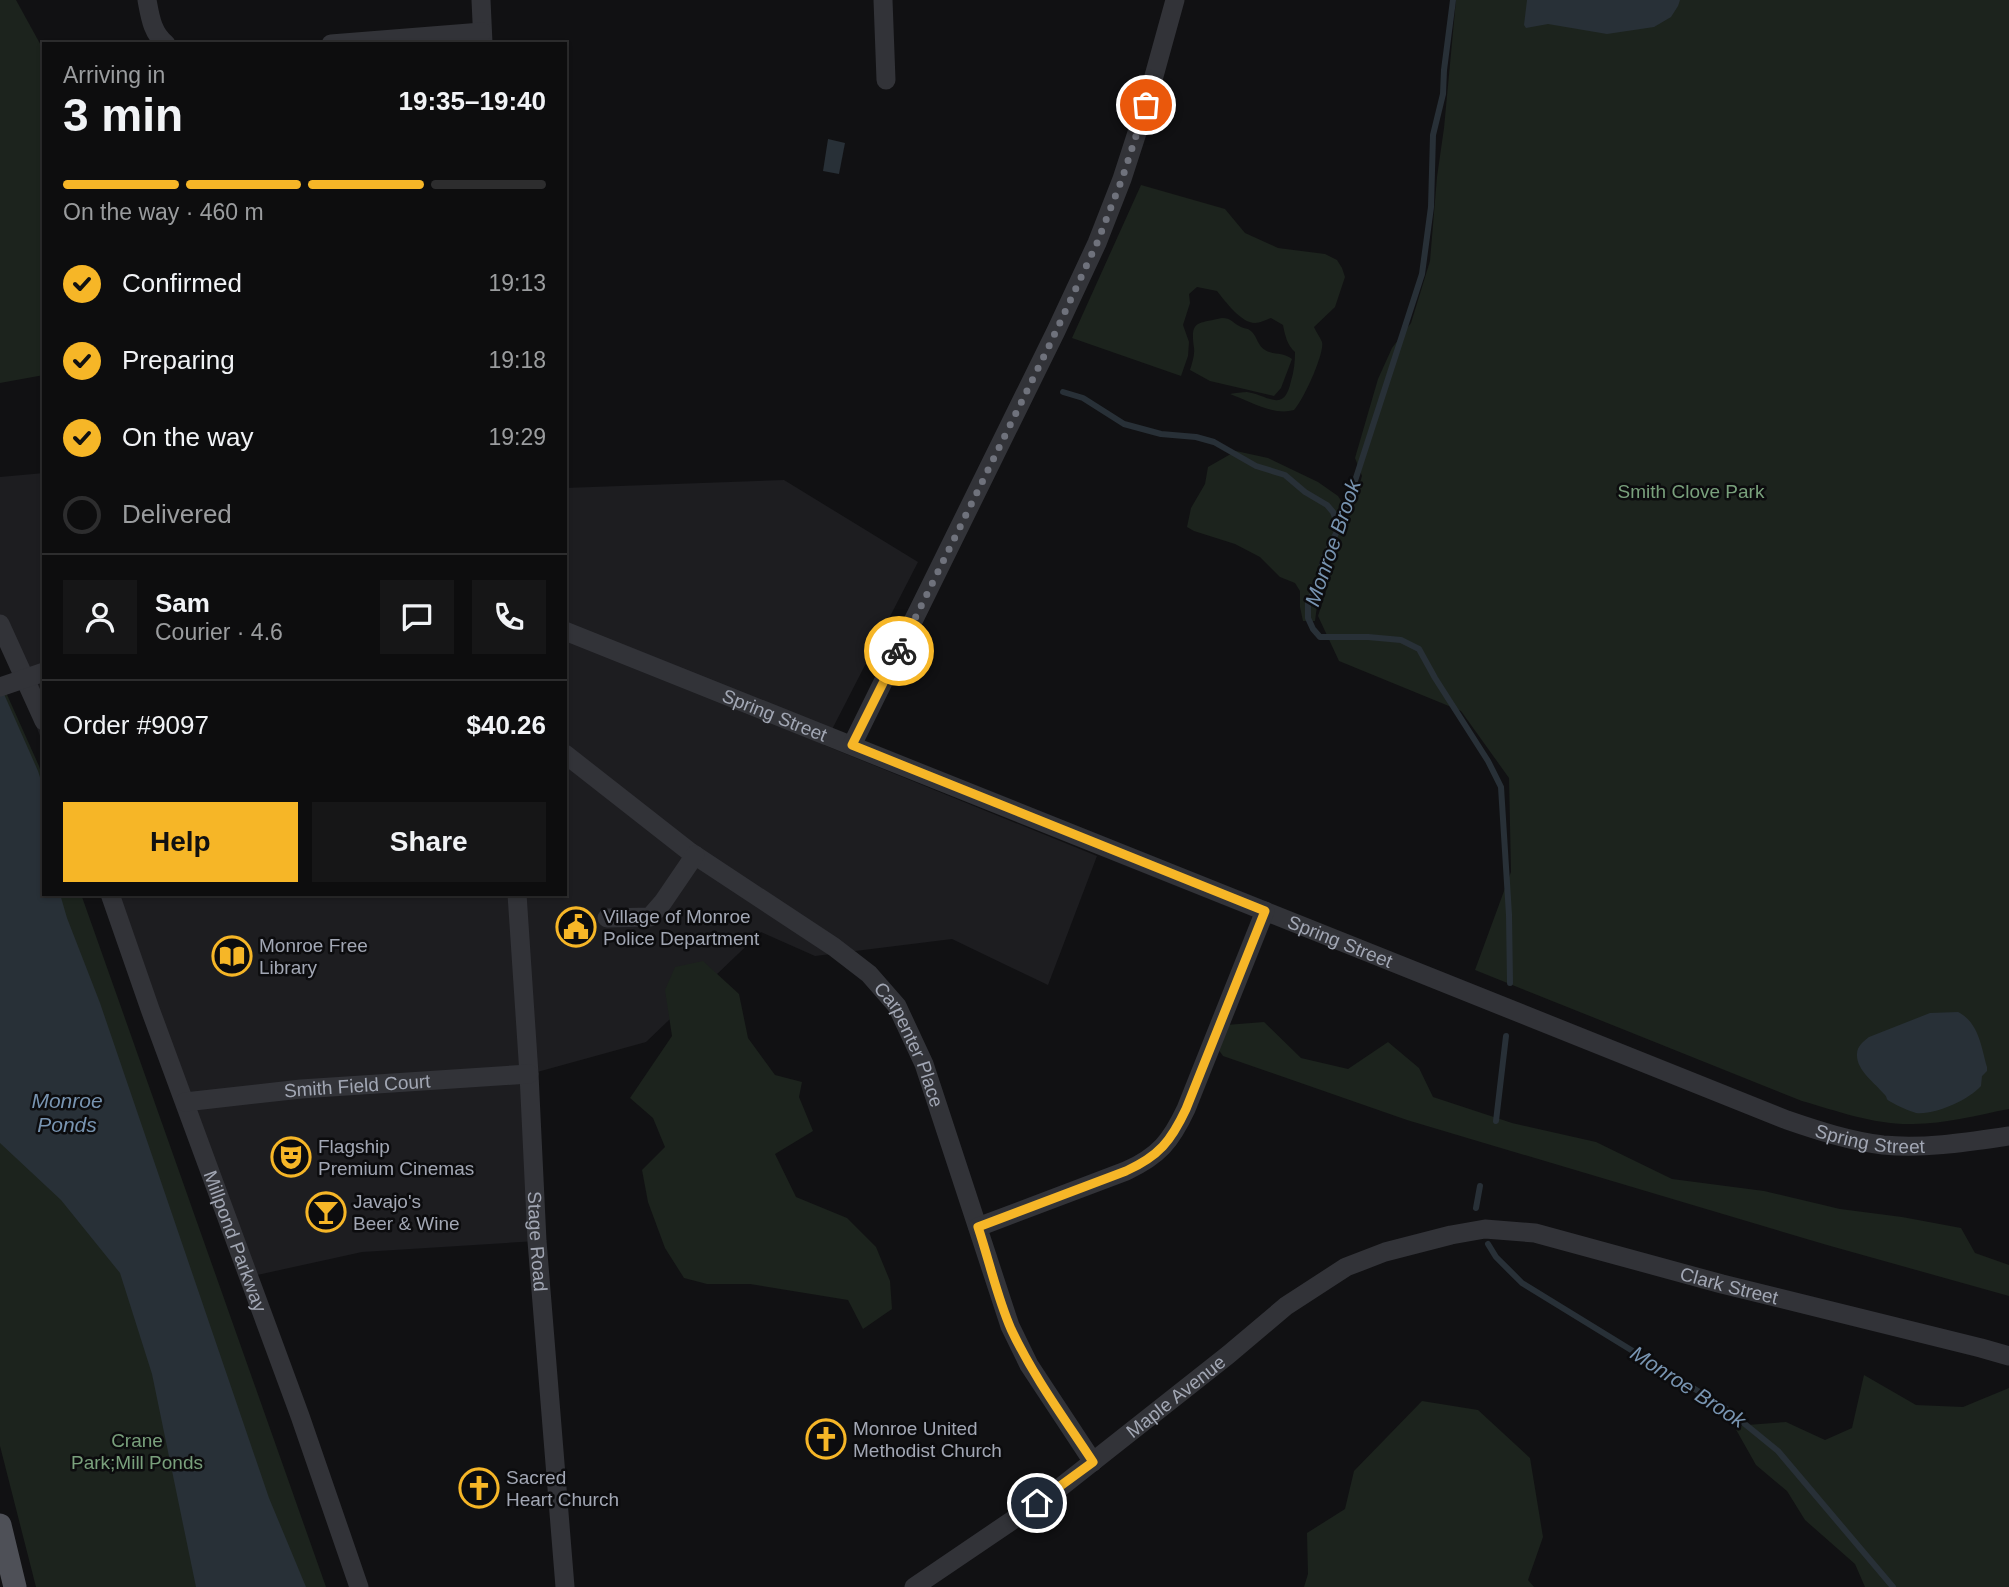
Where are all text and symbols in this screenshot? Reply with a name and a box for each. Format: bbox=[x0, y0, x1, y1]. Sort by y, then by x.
text: Arriving in bbox=[63, 62, 165, 88]
pin bbox=[1116, 75, 1176, 135]
text: 19:35–19:40 bbox=[399, 86, 546, 116]
icon: bag bbox=[1127, 86, 1165, 124]
text: 3 min bbox=[63, 89, 183, 141]
text: On the way · 460 m bbox=[63, 199, 264, 225]
icon: check bbox=[63, 265, 101, 303]
text: Confirmed bbox=[122, 268, 242, 298]
text: 19:13 bbox=[488, 270, 546, 296]
icon: check bbox=[63, 342, 101, 380]
text: Preparing bbox=[122, 345, 235, 375]
text: 19:18 bbox=[488, 347, 546, 373]
icon: check bbox=[63, 419, 101, 457]
text: On the way bbox=[122, 422, 254, 452]
text: 19:29 bbox=[488, 424, 546, 450]
water label: Monroe Brook bbox=[1300, 475, 1365, 609]
park label: Smith Clove Park bbox=[1618, 481, 1765, 502]
text: Delivered bbox=[122, 499, 232, 529]
button: person bbox=[63, 580, 137, 654]
button: chat bbox=[380, 580, 454, 654]
button: phone bbox=[472, 580, 546, 654]
text: Sam bbox=[155, 588, 210, 618]
courier bbox=[864, 616, 934, 686]
text: Courier · 4.6 bbox=[155, 619, 283, 645]
icon: bike bbox=[880, 632, 918, 670]
street label: Spring Street bbox=[719, 685, 831, 746]
text: Order #9097 bbox=[63, 710, 209, 740]
text: $40.26 bbox=[466, 710, 546, 740]
button: Help bbox=[63, 802, 298, 882]
button: Share bbox=[312, 802, 546, 882]
public building icon: Village of Monroe Police Department bbox=[555, 906, 597, 948]
place label: Village of Monroe Police Department bbox=[603, 906, 760, 949]
street label: Spring Street bbox=[1285, 911, 1396, 972]
library icon: Monroe Free Library bbox=[211, 935, 253, 977]
place label: Monroe Free Library bbox=[259, 935, 368, 978]
street label: Carpenter Place bbox=[870, 978, 947, 1110]
street label: Smith Field Court bbox=[283, 1070, 432, 1102]
water label: Monroe Ponds bbox=[31, 1089, 103, 1136]
street label: Spring Street bbox=[1813, 1120, 1926, 1157]
theatre icon: Flagship Premium Cinemas bbox=[270, 1136, 312, 1178]
place label: Flagship Premium Cinemas bbox=[318, 1136, 474, 1179]
street label: Millpond Parkway bbox=[199, 1168, 271, 1315]
bar icon: Javajo's Beer & Wine bbox=[305, 1191, 347, 1233]
place label: Javajo's Beer & Wine bbox=[353, 1191, 460, 1234]
street label: Stage Road bbox=[524, 1191, 551, 1292]
street label: Clark Street bbox=[1678, 1263, 1781, 1309]
water label: Monroe Brook bbox=[1627, 1341, 1751, 1433]
street label: Maple Avenue bbox=[1122, 1351, 1230, 1442]
church icon: Monroe United Methodist Church bbox=[805, 1418, 847, 1460]
place label: Monroe United Methodist Church bbox=[853, 1418, 1002, 1461]
park label: Crane Park;Mill Ponds bbox=[71, 1430, 203, 1473]
church icon: Sacred Heart Church bbox=[458, 1467, 500, 1509]
place label: Sacred Heart Church bbox=[506, 1467, 619, 1510]
pin bbox=[1007, 1473, 1067, 1533]
icon: home bbox=[1018, 1484, 1056, 1522]

